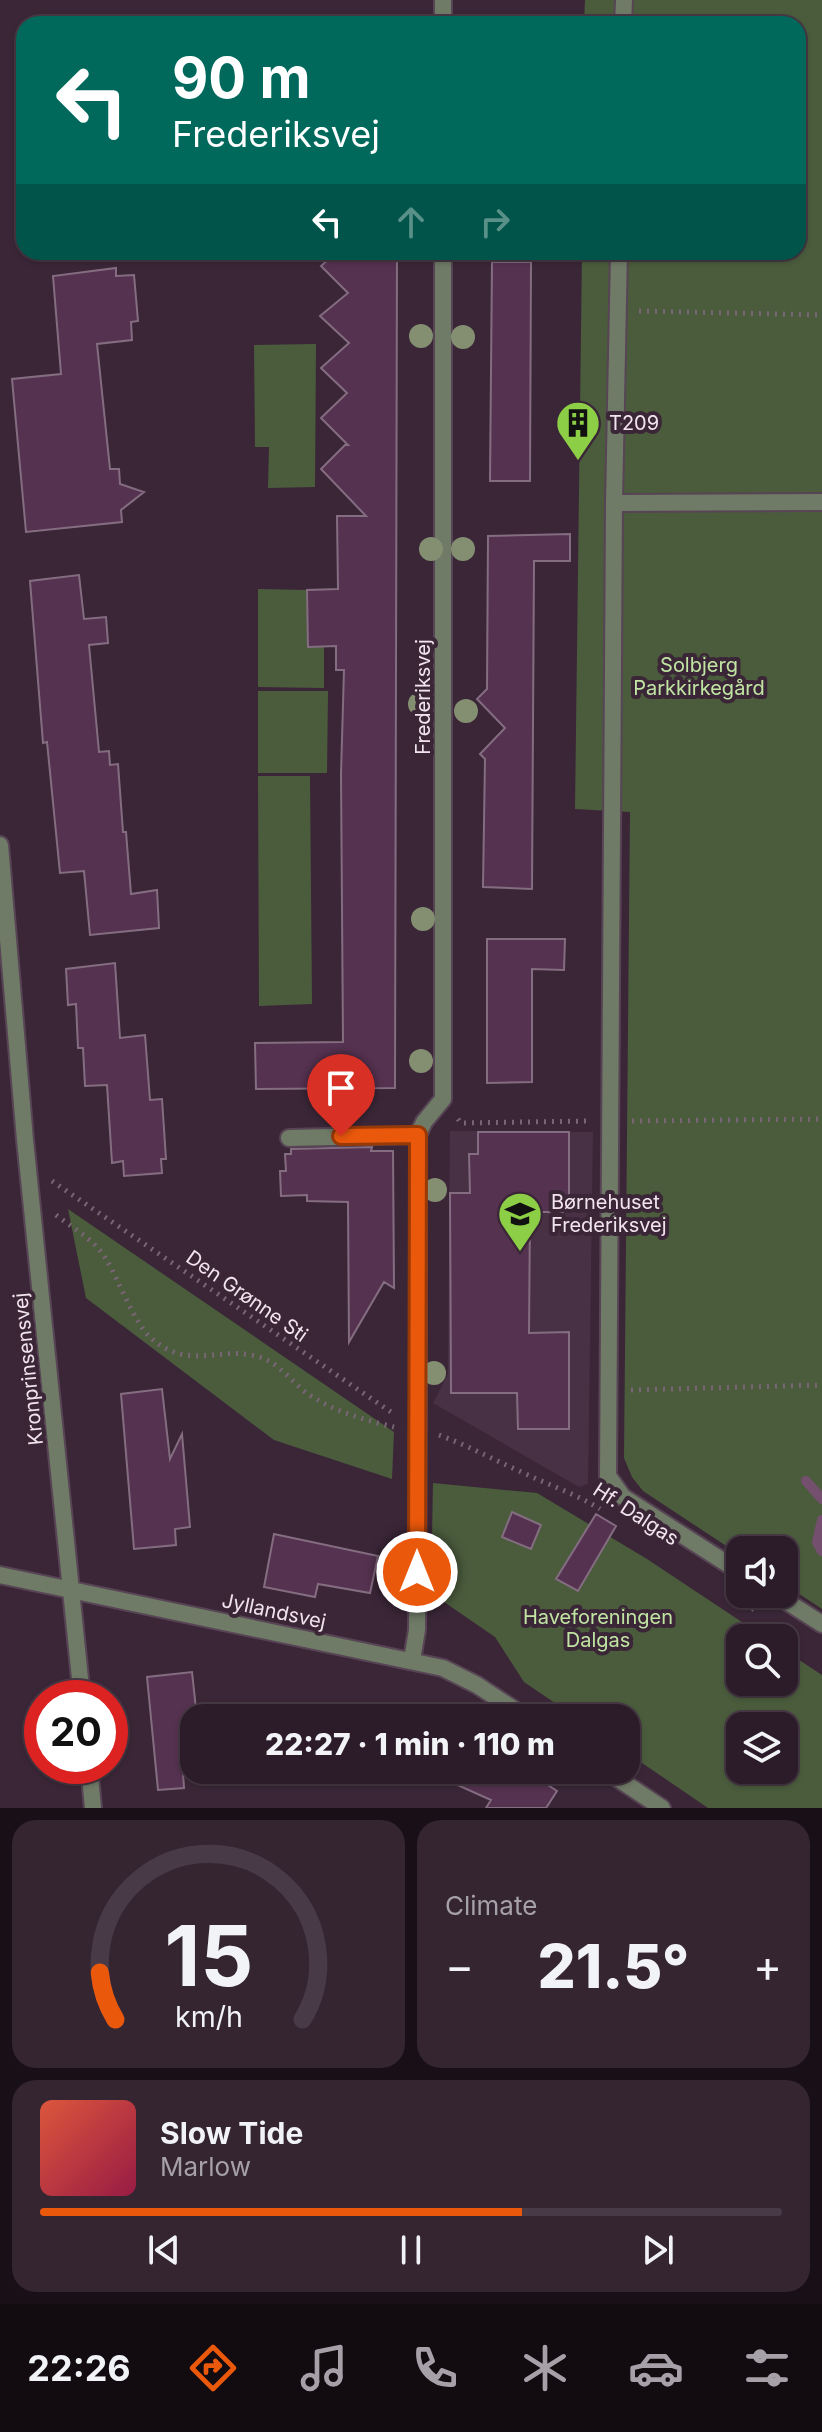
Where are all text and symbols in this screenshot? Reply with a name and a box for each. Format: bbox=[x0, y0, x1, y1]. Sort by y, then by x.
text: 90 m bbox=[172, 44, 311, 112]
icon: left bbox=[40, 48, 144, 152]
text: Frederiksvej bbox=[172, 112, 380, 156]
icon: left bbox=[305, 200, 349, 244]
icon: ahead bbox=[389, 200, 433, 244]
icon: right bbox=[473, 200, 517, 244]
building icon: T209 bbox=[554, 399, 602, 462]
place label: T209 bbox=[609, 411, 659, 435]
street label: Frederiksvej bbox=[411, 639, 435, 755]
park label: Solbjerg Parkkirkegård bbox=[633, 653, 765, 700]
pin bbox=[307, 1054, 375, 1136]
icon: arrive bbox=[319, 1066, 363, 1110]
school or university icon: Børnehuset Frederiksvej bbox=[496, 1190, 544, 1253]
place label: Børnehuset Frederiksvej bbox=[551, 1190, 667, 1237]
street label: Den Grønne Sti bbox=[182, 1245, 312, 1347]
street label: Kronprinsensvej bbox=[8, 1292, 48, 1446]
street label: Hf. Dalgas bbox=[589, 1477, 683, 1551]
position arrow bbox=[375, 1530, 459, 1614]
map controls bbox=[726, 1536, 798, 1784]
button: sound bbox=[726, 1536, 798, 1608]
street label: Jyllandsvej bbox=[220, 1588, 328, 1634]
park label: Haveforeningen Dalgas bbox=[523, 1605, 673, 1652]
button: search bbox=[726, 1624, 798, 1696]
speed limit sign: 20 bbox=[24, 1680, 128, 1784]
button: layers bbox=[726, 1712, 798, 1784]
text: 22:27 · 1 min · 110 m bbox=[265, 1726, 555, 1762]
text: Climate bbox=[445, 1890, 537, 1921]
text: 15 bbox=[164, 1905, 253, 2006]
text: 21.5° bbox=[537, 1930, 690, 2002]
text: − bbox=[445, 1939, 474, 1993]
text: + bbox=[753, 1939, 782, 1993]
text: km/h bbox=[175, 1999, 242, 2034]
text: Slow Tide bbox=[160, 2115, 303, 2151]
text: Marlow bbox=[160, 2151, 251, 2182]
icon: previous bbox=[142, 2228, 186, 2272]
icon: pause bbox=[389, 2228, 433, 2272]
icon: next bbox=[636, 2228, 680, 2272]
icon: directions bbox=[185, 2340, 241, 2396]
icon: music bbox=[296, 2340, 352, 2396]
icon: phone bbox=[407, 2340, 463, 2396]
icon: climate bbox=[517, 2340, 573, 2396]
icon: car bbox=[628, 2340, 684, 2396]
icon: filters bbox=[739, 2340, 795, 2396]
text: 22:26 bbox=[27, 2346, 131, 2390]

